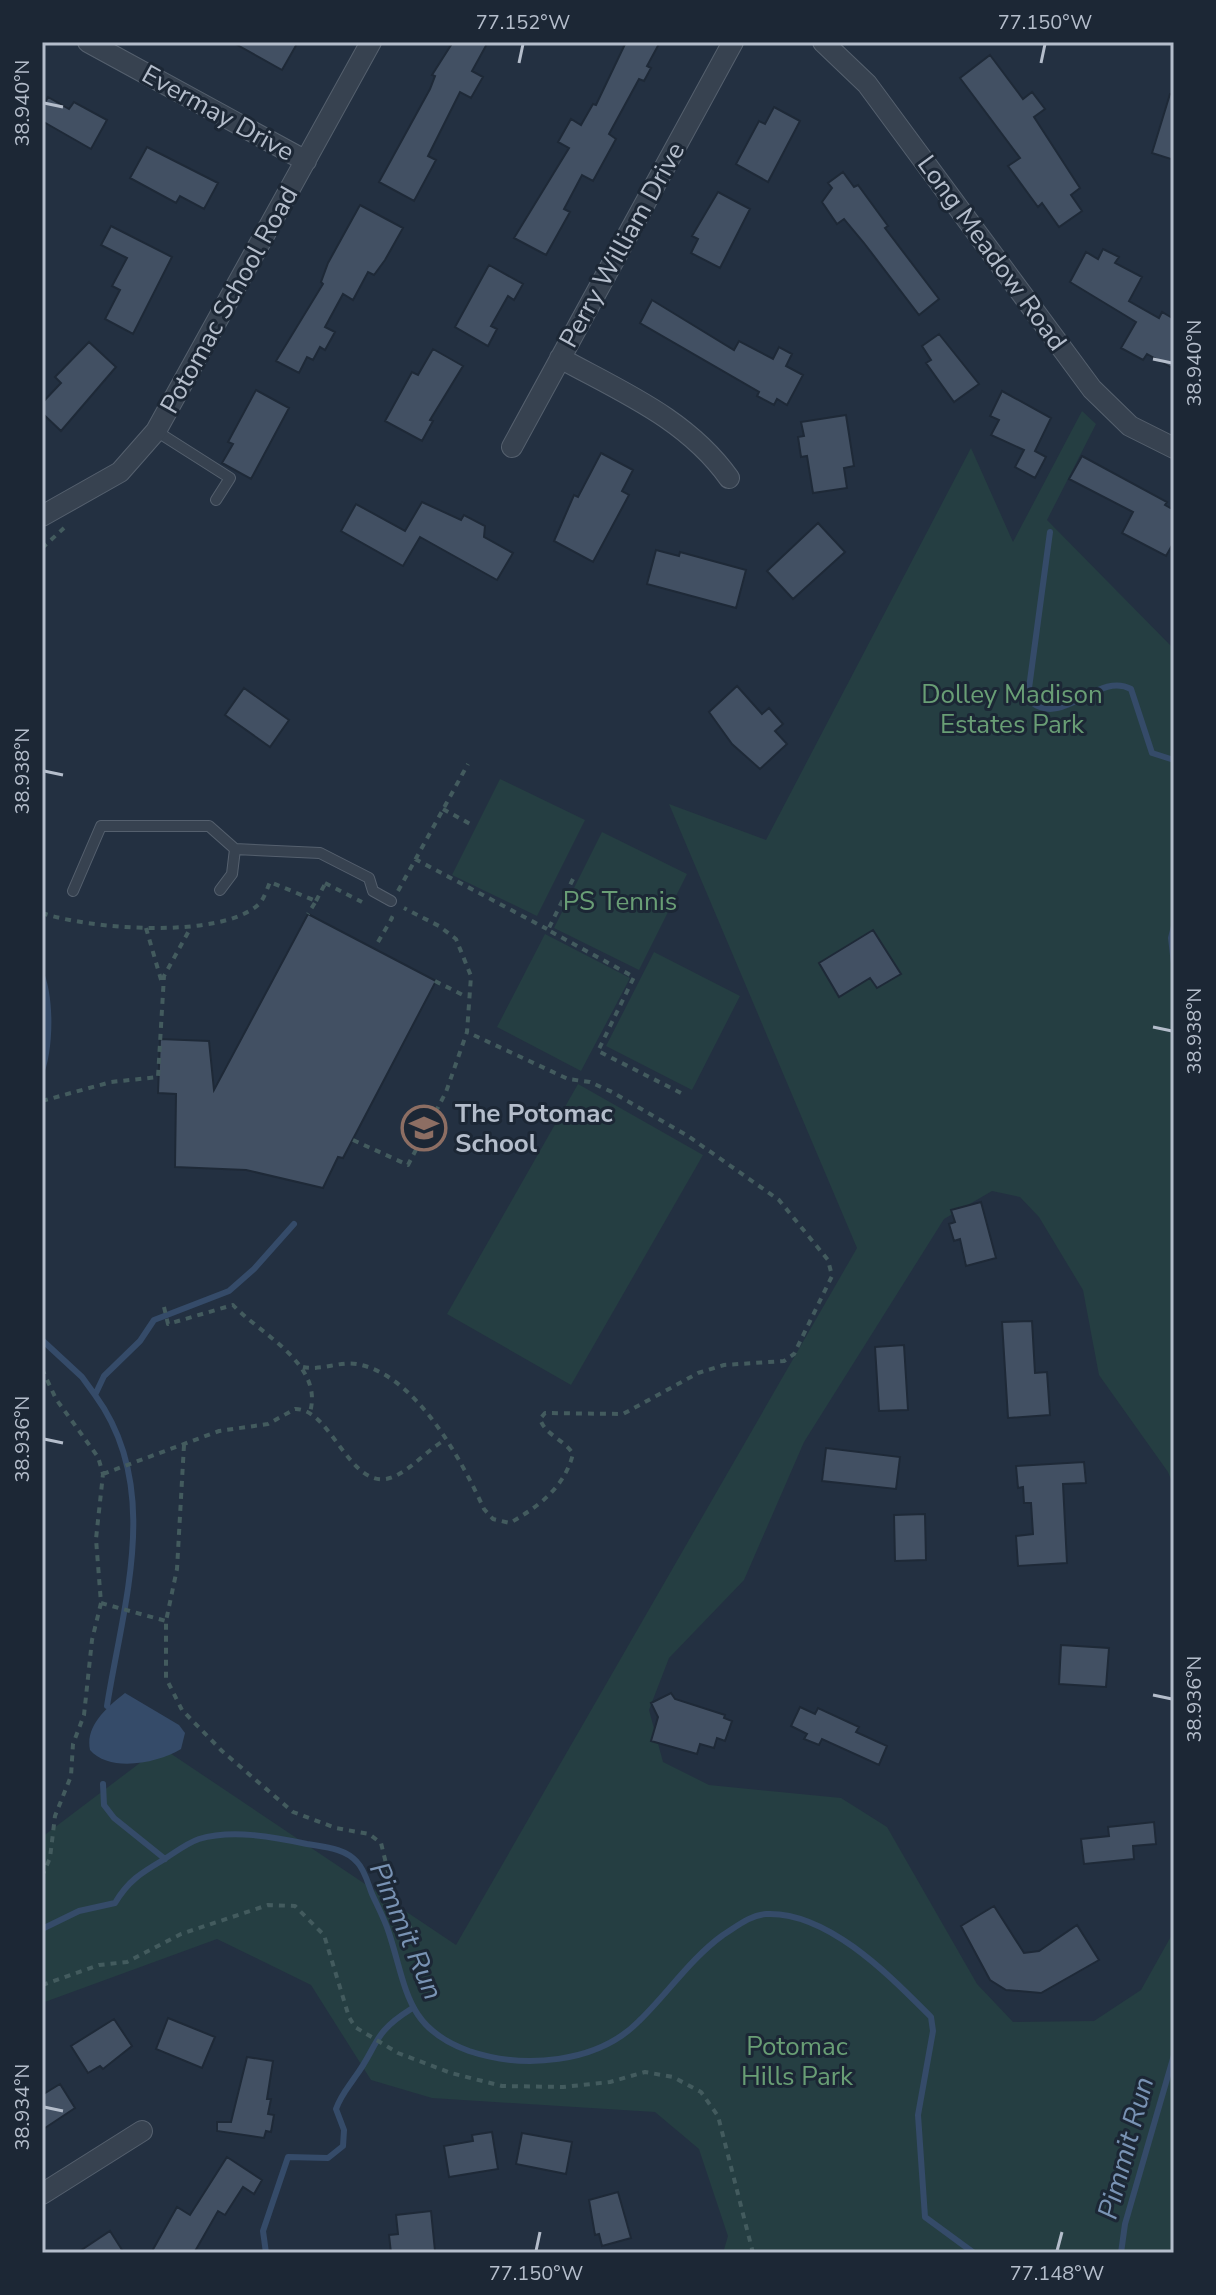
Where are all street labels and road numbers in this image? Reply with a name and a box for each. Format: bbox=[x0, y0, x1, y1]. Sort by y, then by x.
street label: Evermay Drive bbox=[136, 57, 300, 169]
street label: Perry William Drive bbox=[551, 136, 693, 354]
street label: Long Meadow Road bbox=[909, 148, 1075, 358]
street label: Potomac School Road bbox=[152, 180, 306, 420]

